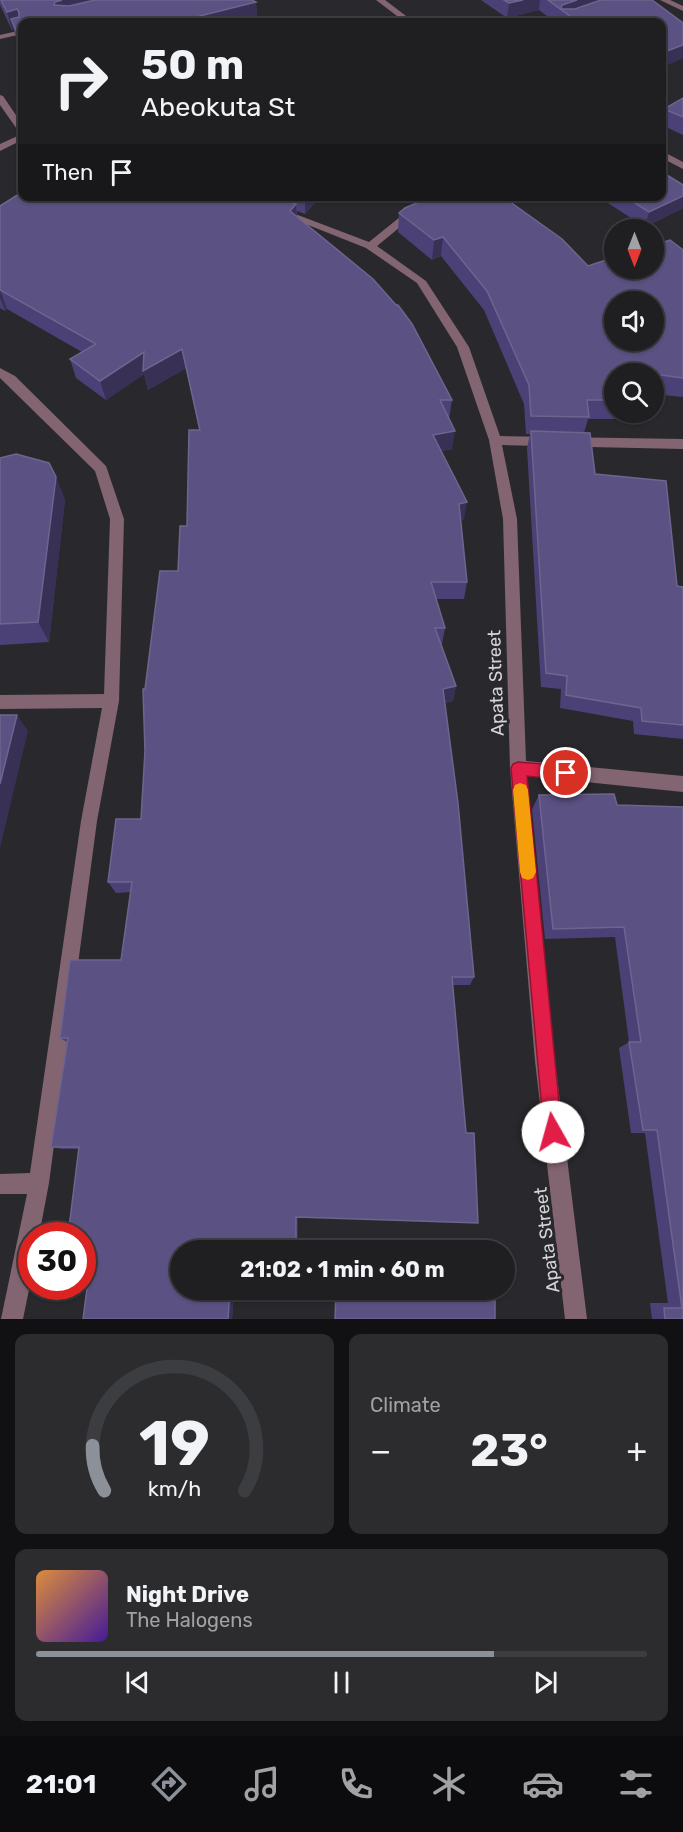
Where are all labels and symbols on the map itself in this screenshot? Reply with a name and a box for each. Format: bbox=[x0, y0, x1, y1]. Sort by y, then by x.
north arrow bbox=[604, 219, 664, 279]
street label: Apata Street bbox=[483, 630, 509, 736]
pin bbox=[540, 747, 591, 798]
position arrow bbox=[521, 1100, 585, 1164]
street label: Apata Street bbox=[530, 1186, 564, 1294]
speed limit sign: 30 bbox=[18, 1222, 96, 1300]

